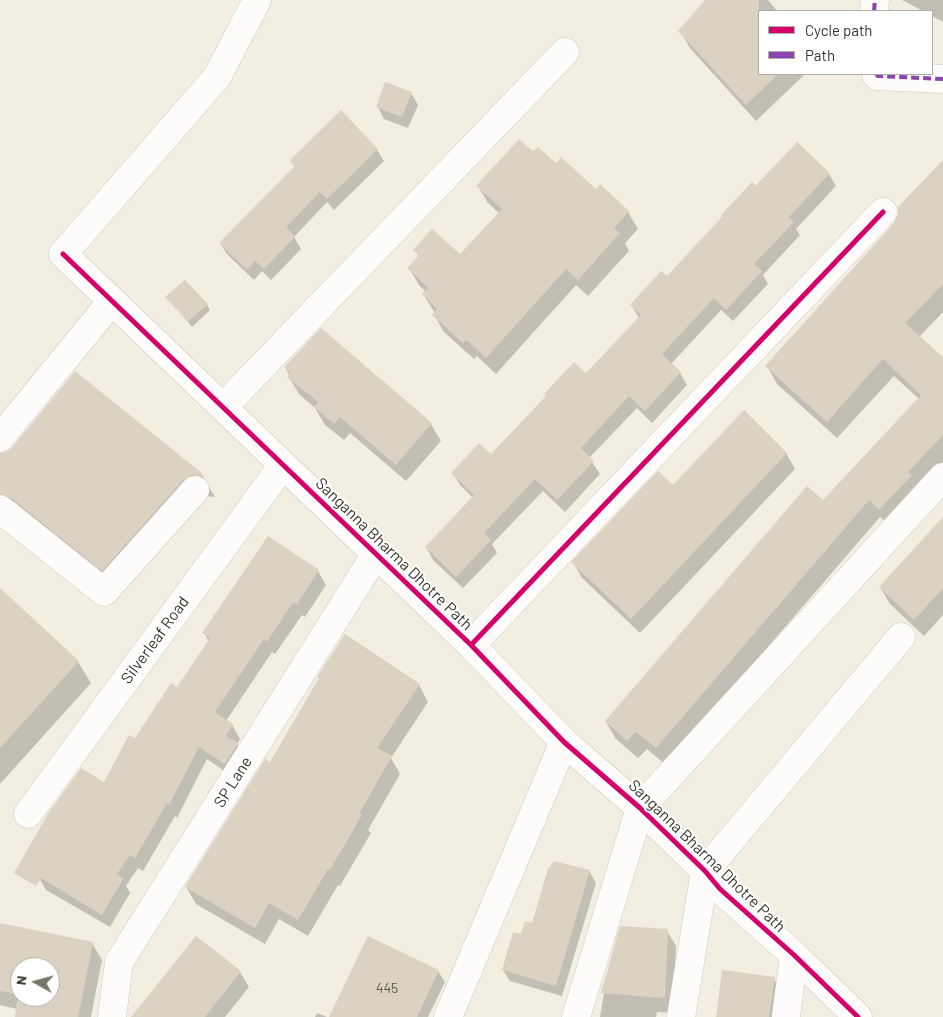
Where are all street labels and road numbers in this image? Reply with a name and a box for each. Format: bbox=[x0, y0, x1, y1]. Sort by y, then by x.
street label: Sanganna Bharma Dhotre Path bbox=[311, 474, 477, 634]
street label: Silverleaf Road bbox=[117, 593, 193, 687]
street label: SP Lane bbox=[210, 753, 256, 811]
street label: Sanganna Bharma Dhotre Path bbox=[624, 776, 790, 936]

